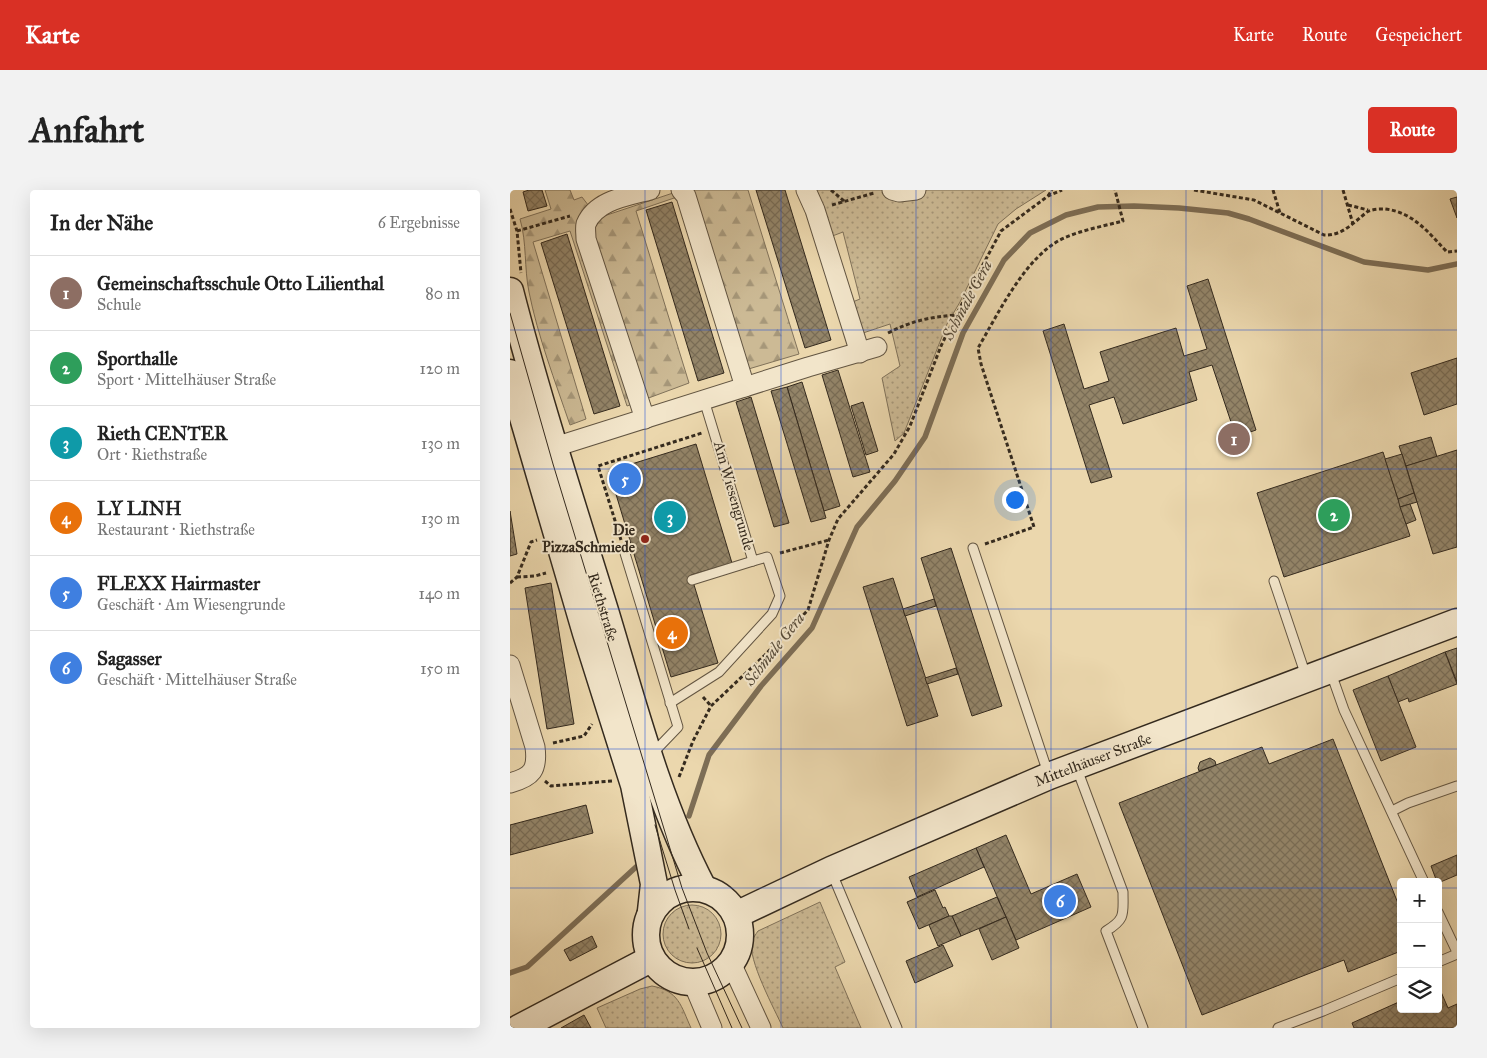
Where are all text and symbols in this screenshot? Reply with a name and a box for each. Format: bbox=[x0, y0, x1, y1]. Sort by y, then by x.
text: Karte bbox=[25, 20, 80, 50]
text: Karte bbox=[1233, 24, 1274, 46]
text: Route bbox=[1302, 24, 1347, 46]
text: Gespeichert bbox=[1375, 24, 1462, 46]
button: Route bbox=[1368, 107, 1457, 153]
text: Anfahrt bbox=[30, 109, 144, 152]
text: In der Nähe bbox=[50, 210, 153, 236]
text: 6 Ergebnisse bbox=[378, 213, 460, 232]
water label: Schmale Gera bbox=[938, 257, 996, 344]
text: Gemeinschaftsschule Otto Lilienthal bbox=[97, 272, 384, 295]
text: 1 bbox=[63, 284, 69, 303]
text: 80 m bbox=[425, 284, 460, 303]
text: Schule bbox=[97, 295, 141, 314]
text: Sporthalle bbox=[97, 347, 178, 370]
text: 2 bbox=[62, 359, 70, 378]
text: 120 m bbox=[420, 359, 460, 378]
text: Sport · Mittelhäuser Straße bbox=[97, 370, 276, 389]
pin: 1 bbox=[1218, 420, 1250, 458]
text: Rieth CENTER bbox=[97, 422, 227, 445]
text: 3 bbox=[63, 434, 69, 453]
text: 130 m bbox=[421, 434, 460, 453]
street label: Am Wiesengrunde bbox=[710, 438, 758, 553]
text: Ort · Riethstraße bbox=[97, 445, 207, 464]
pin: 5 bbox=[609, 460, 641, 498]
your location bbox=[1002, 487, 1028, 513]
pin: 2 bbox=[1318, 496, 1350, 534]
text: LY LINH bbox=[97, 497, 181, 520]
pin: 3 bbox=[654, 498, 686, 536]
text: 4 bbox=[62, 509, 70, 528]
text: 130 m bbox=[421, 509, 460, 528]
text: Restaurant · Riethstraße bbox=[97, 520, 255, 539]
place label: Die PizzaSchmiede bbox=[542, 521, 636, 556]
marker: Die PizzaSchmiede bbox=[639, 533, 651, 545]
street label: Riethstraße bbox=[584, 570, 622, 644]
text: FLEXX Hairmaster bbox=[97, 572, 260, 595]
text: 5 bbox=[62, 584, 70, 603]
text: 140 m bbox=[419, 584, 460, 603]
text: Geschäft · Am Wiesengrunde bbox=[97, 595, 285, 614]
water label: Schmale Gera bbox=[739, 608, 809, 690]
pin: 4 bbox=[656, 614, 688, 652]
text: Sagasser bbox=[97, 647, 162, 670]
text: 6 bbox=[62, 659, 70, 678]
text: 150 m bbox=[420, 659, 460, 678]
text: Geschäft · Mittelhäuser Straße bbox=[97, 670, 297, 689]
street label: Mittelhäuser Straße bbox=[1032, 729, 1154, 791]
map controls bbox=[1397, 878, 1442, 1013]
button: + bbox=[1397, 878, 1442, 923]
pin: 6 bbox=[1044, 882, 1076, 920]
button: − bbox=[1397, 923, 1442, 968]
button: layers bbox=[1397, 968, 1442, 1013]

